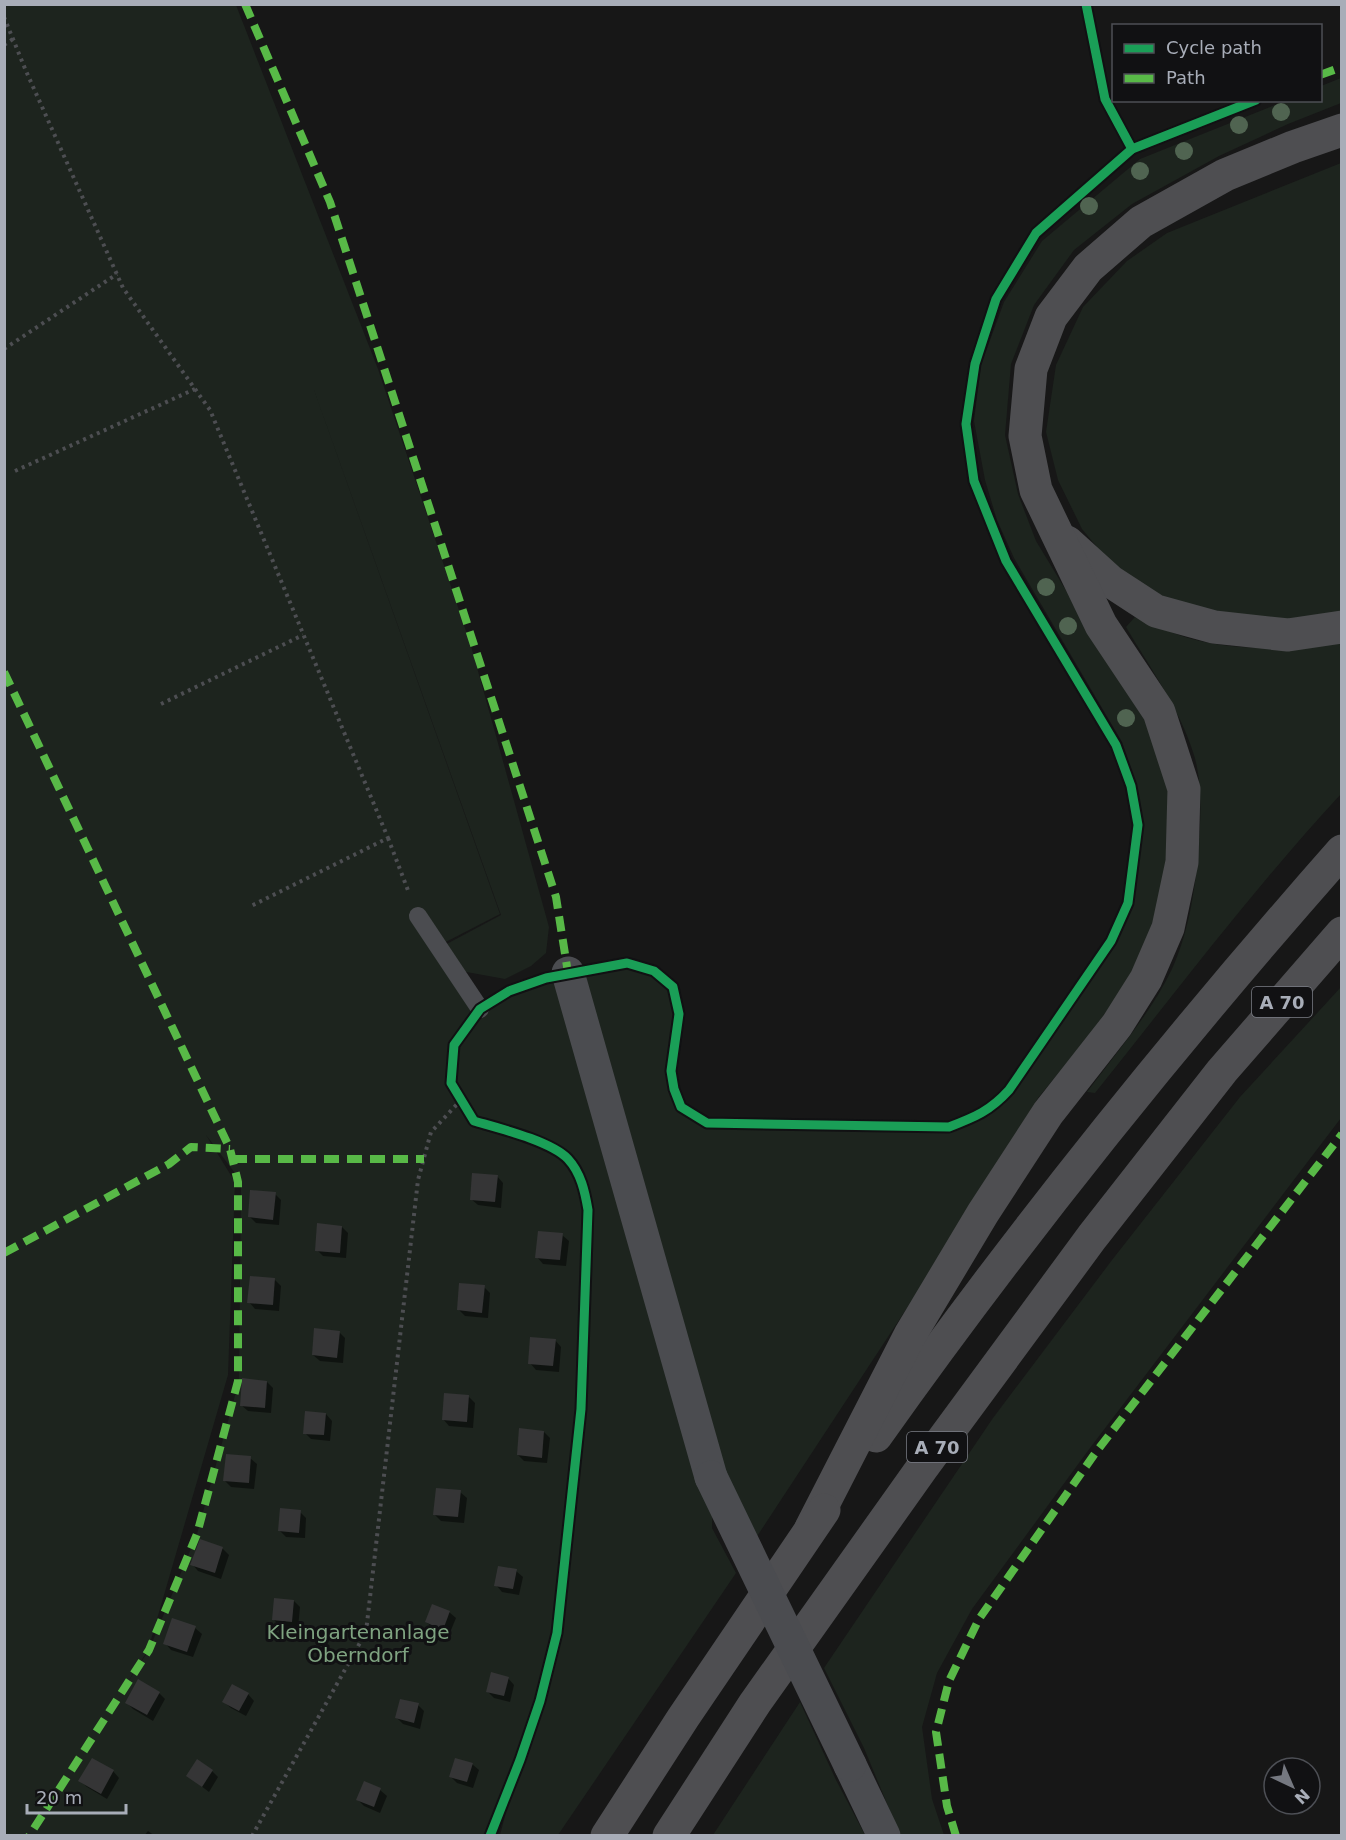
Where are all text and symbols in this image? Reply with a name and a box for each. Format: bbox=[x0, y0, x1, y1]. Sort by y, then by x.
legend bbox=[1112, 24, 1322, 102]
text: Cycle path bbox=[1166, 37, 1262, 58]
text: Path bbox=[1166, 67, 1206, 88]
road number: A 70 bbox=[1252, 987, 1312, 1017]
road number: A 70 bbox=[907, 1432, 967, 1462]
park label: Kleingartenanlage Oberndorf bbox=[267, 1620, 449, 1667]
north arrow bbox=[1262, 1756, 1322, 1816]
scale bar bbox=[27, 1777, 126, 1815]
text: N bbox=[1291, 1785, 1313, 1808]
text: 20 m bbox=[36, 1787, 82, 1808]

